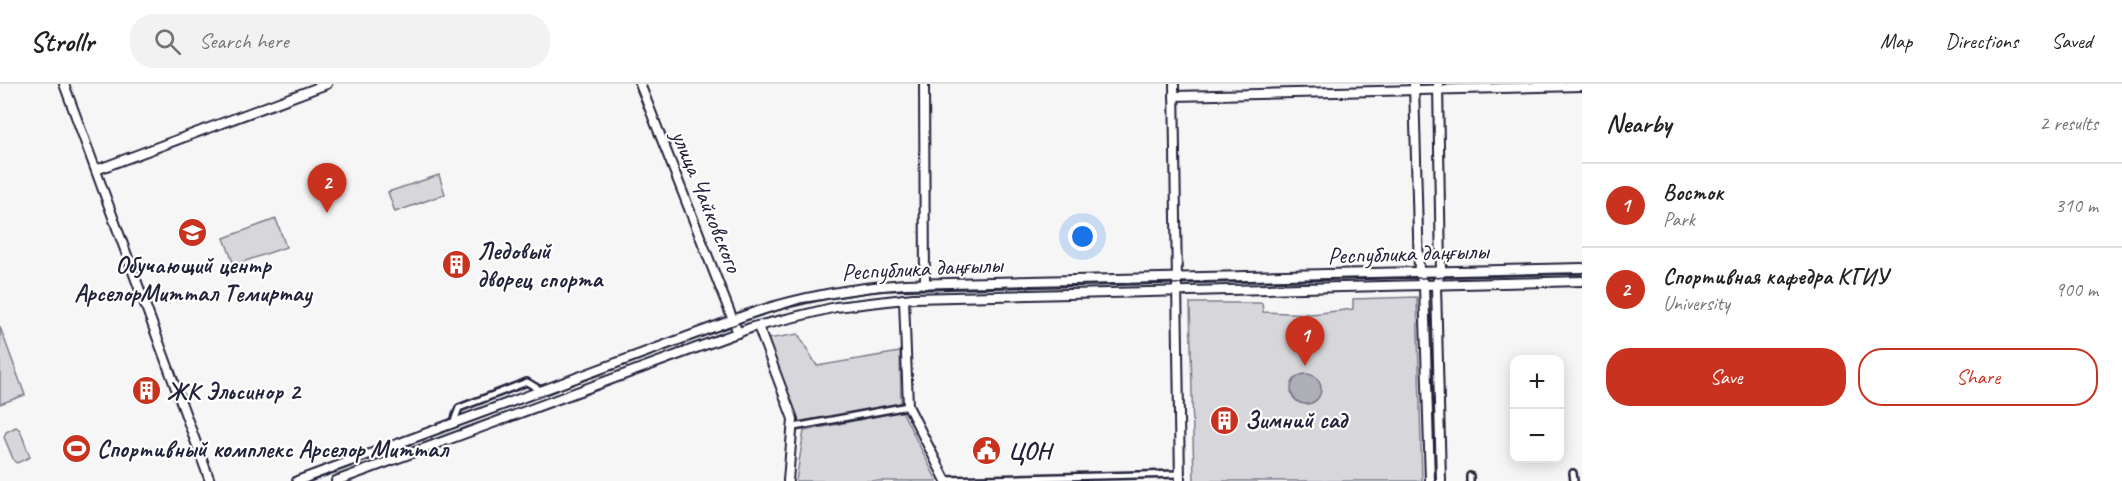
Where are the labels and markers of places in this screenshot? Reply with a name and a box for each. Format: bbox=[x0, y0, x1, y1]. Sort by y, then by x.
pin: 2 bbox=[308, 164, 346, 213]
school or university icon: Обучающий центр АрселорМиттал Темиртау bbox=[177, 216, 209, 248]
place label: Ледовый дворец спорта bbox=[477, 236, 605, 294]
building icon: Ледовый дворец спорта bbox=[440, 249, 472, 281]
place label: Обучающий центр АрселорМиттал Темиртау bbox=[74, 250, 313, 308]
pin: 1 bbox=[1286, 316, 1324, 366]
building icon: ЖК Эльсинор 2 bbox=[130, 375, 162, 407]
place label: ЖК Эльсинор 2 bbox=[167, 376, 302, 406]
building icon: Зимний сад bbox=[1208, 404, 1240, 436]
place label: Зимний сад bbox=[1245, 405, 1349, 435]
sports icon: Спортивный комплекс Арселор Миттал bbox=[60, 433, 92, 465]
place label: Спортивный комплекс Арселор Миттал bbox=[97, 434, 450, 464]
public building icon: ЦОН bbox=[971, 435, 1003, 467]
place label: ЦОН bbox=[1008, 436, 1055, 466]

